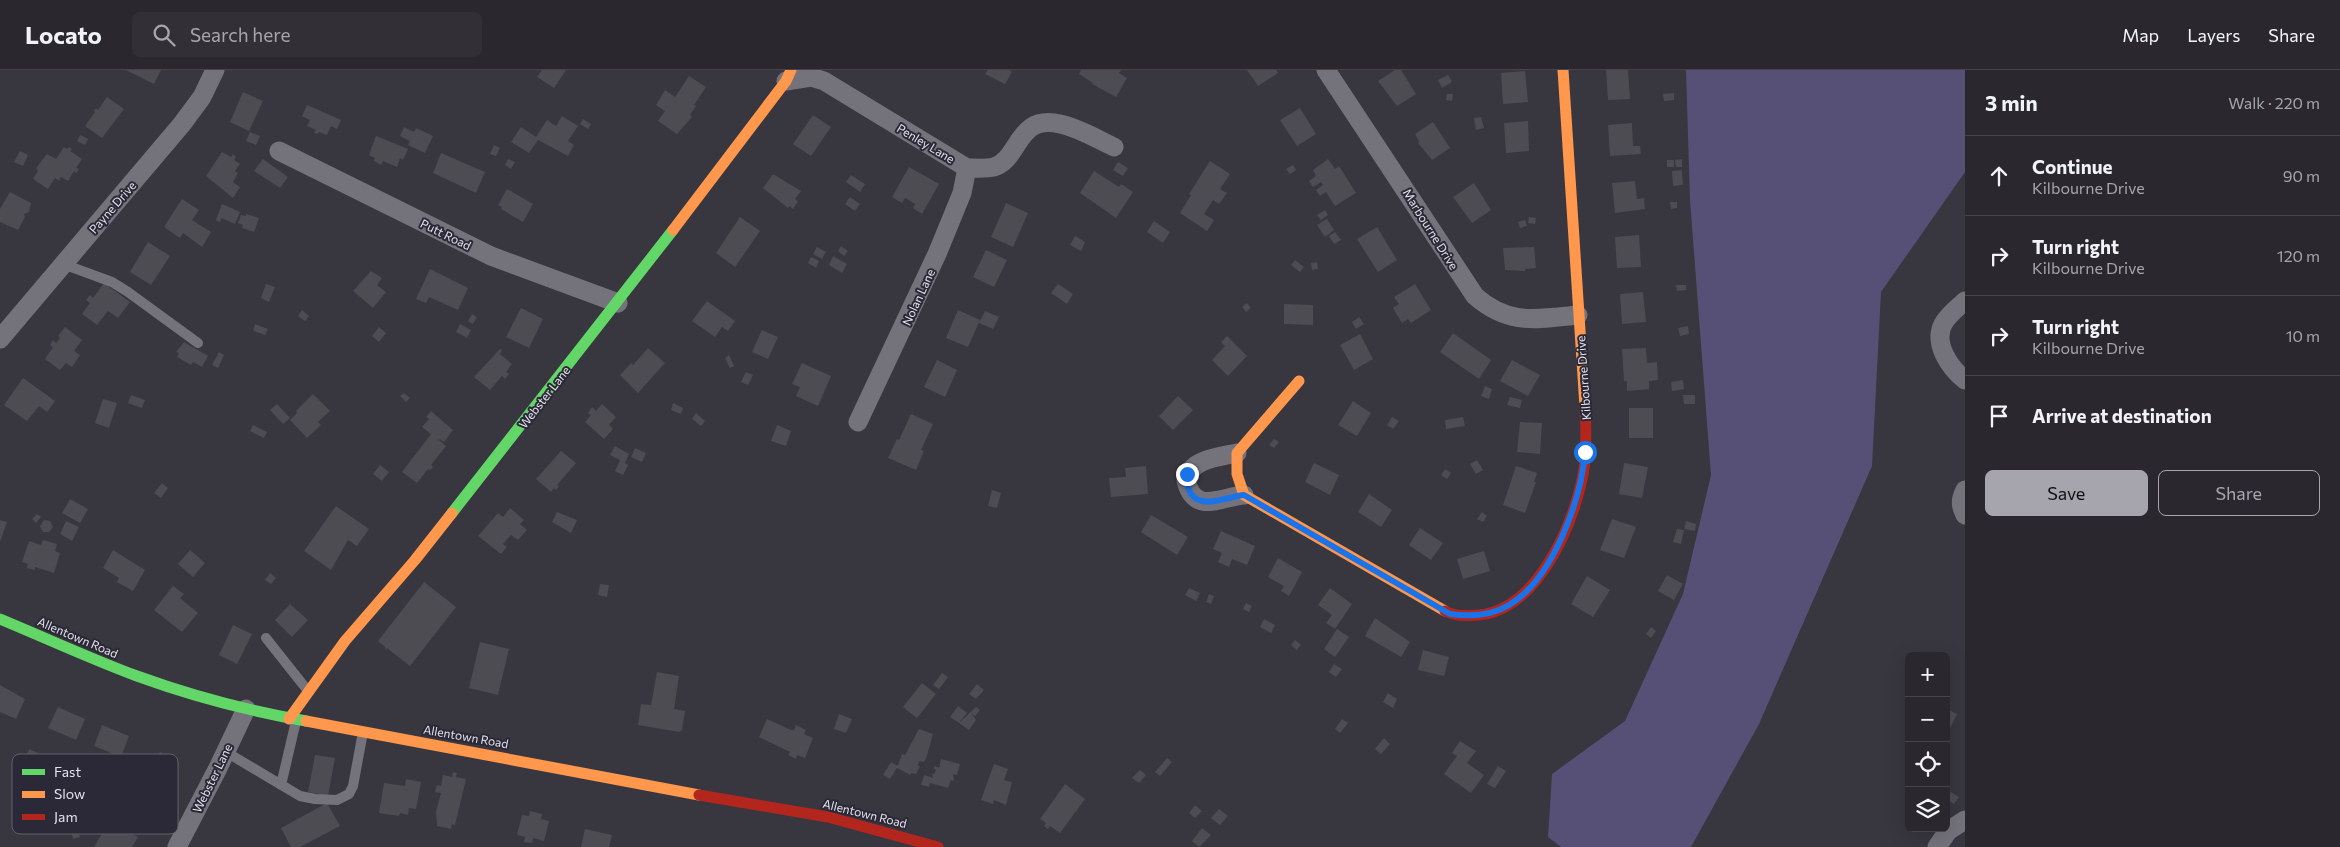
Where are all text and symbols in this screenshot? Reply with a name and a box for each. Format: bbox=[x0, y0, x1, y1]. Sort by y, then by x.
search box bbox=[132, 12, 482, 57]
text: Locato bbox=[25, 20, 102, 49]
icon: search bbox=[150, 21, 178, 49]
text: Search here bbox=[190, 23, 290, 46]
text: Map bbox=[2122, 24, 2159, 46]
text: Layers bbox=[2187, 24, 2240, 46]
text: Share bbox=[2268, 24, 2315, 46]
text: 3 min bbox=[1985, 90, 2038, 115]
text: Walk · 220 m bbox=[2228, 93, 2320, 112]
street label: Penley Lane bbox=[895, 120, 957, 166]
text: Continue bbox=[2032, 155, 2112, 178]
icon: ahead bbox=[1985, 162, 2013, 190]
text: 90 m bbox=[2283, 166, 2320, 185]
street label: Payne Drive bbox=[86, 178, 138, 236]
text: Kilbourne Drive bbox=[2032, 178, 2145, 197]
street label: Marbourne Drive bbox=[1401, 186, 1461, 272]
street label: Putt Road bbox=[418, 216, 474, 252]
text: Turn right bbox=[2032, 235, 2119, 258]
icon: right bbox=[1985, 242, 2013, 270]
text: 120 m bbox=[2277, 246, 2320, 265]
text: Kilbourne Drive bbox=[2032, 258, 2145, 277]
street label: Nolan Lane bbox=[899, 266, 937, 328]
text: Turn right bbox=[2032, 315, 2119, 338]
icon: right bbox=[1985, 322, 2013, 350]
text: 10 m bbox=[2286, 326, 2320, 345]
street label: Kilbourne Drive bbox=[1573, 335, 1593, 421]
text: Kilbourne Drive bbox=[2032, 338, 2145, 357]
street label: Webster Lane bbox=[515, 363, 573, 431]
icon: arrive bbox=[1985, 402, 2013, 430]
text: Arrive at destination bbox=[2032, 404, 2212, 427]
route start bbox=[1574, 441, 1597, 464]
route end bbox=[1176, 463, 1199, 486]
button: Save bbox=[1985, 470, 2148, 516]
button: Share bbox=[2158, 470, 2320, 516]
street label: Allentown Road bbox=[36, 614, 120, 660]
map controls bbox=[1905, 652, 1950, 832]
button: + bbox=[1905, 652, 1950, 697]
button: − bbox=[1905, 697, 1950, 742]
street label: Allentown Road bbox=[422, 722, 510, 750]
street label: Webster Lane bbox=[189, 741, 235, 815]
button: locate bbox=[1905, 742, 1950, 787]
legend bbox=[12, 754, 178, 834]
text: Fast bbox=[54, 763, 81, 780]
text: Slow bbox=[54, 785, 85, 802]
button: layers bbox=[1905, 787, 1950, 832]
street label: Allentown Road bbox=[821, 796, 909, 830]
text: Jam bbox=[54, 808, 78, 825]

